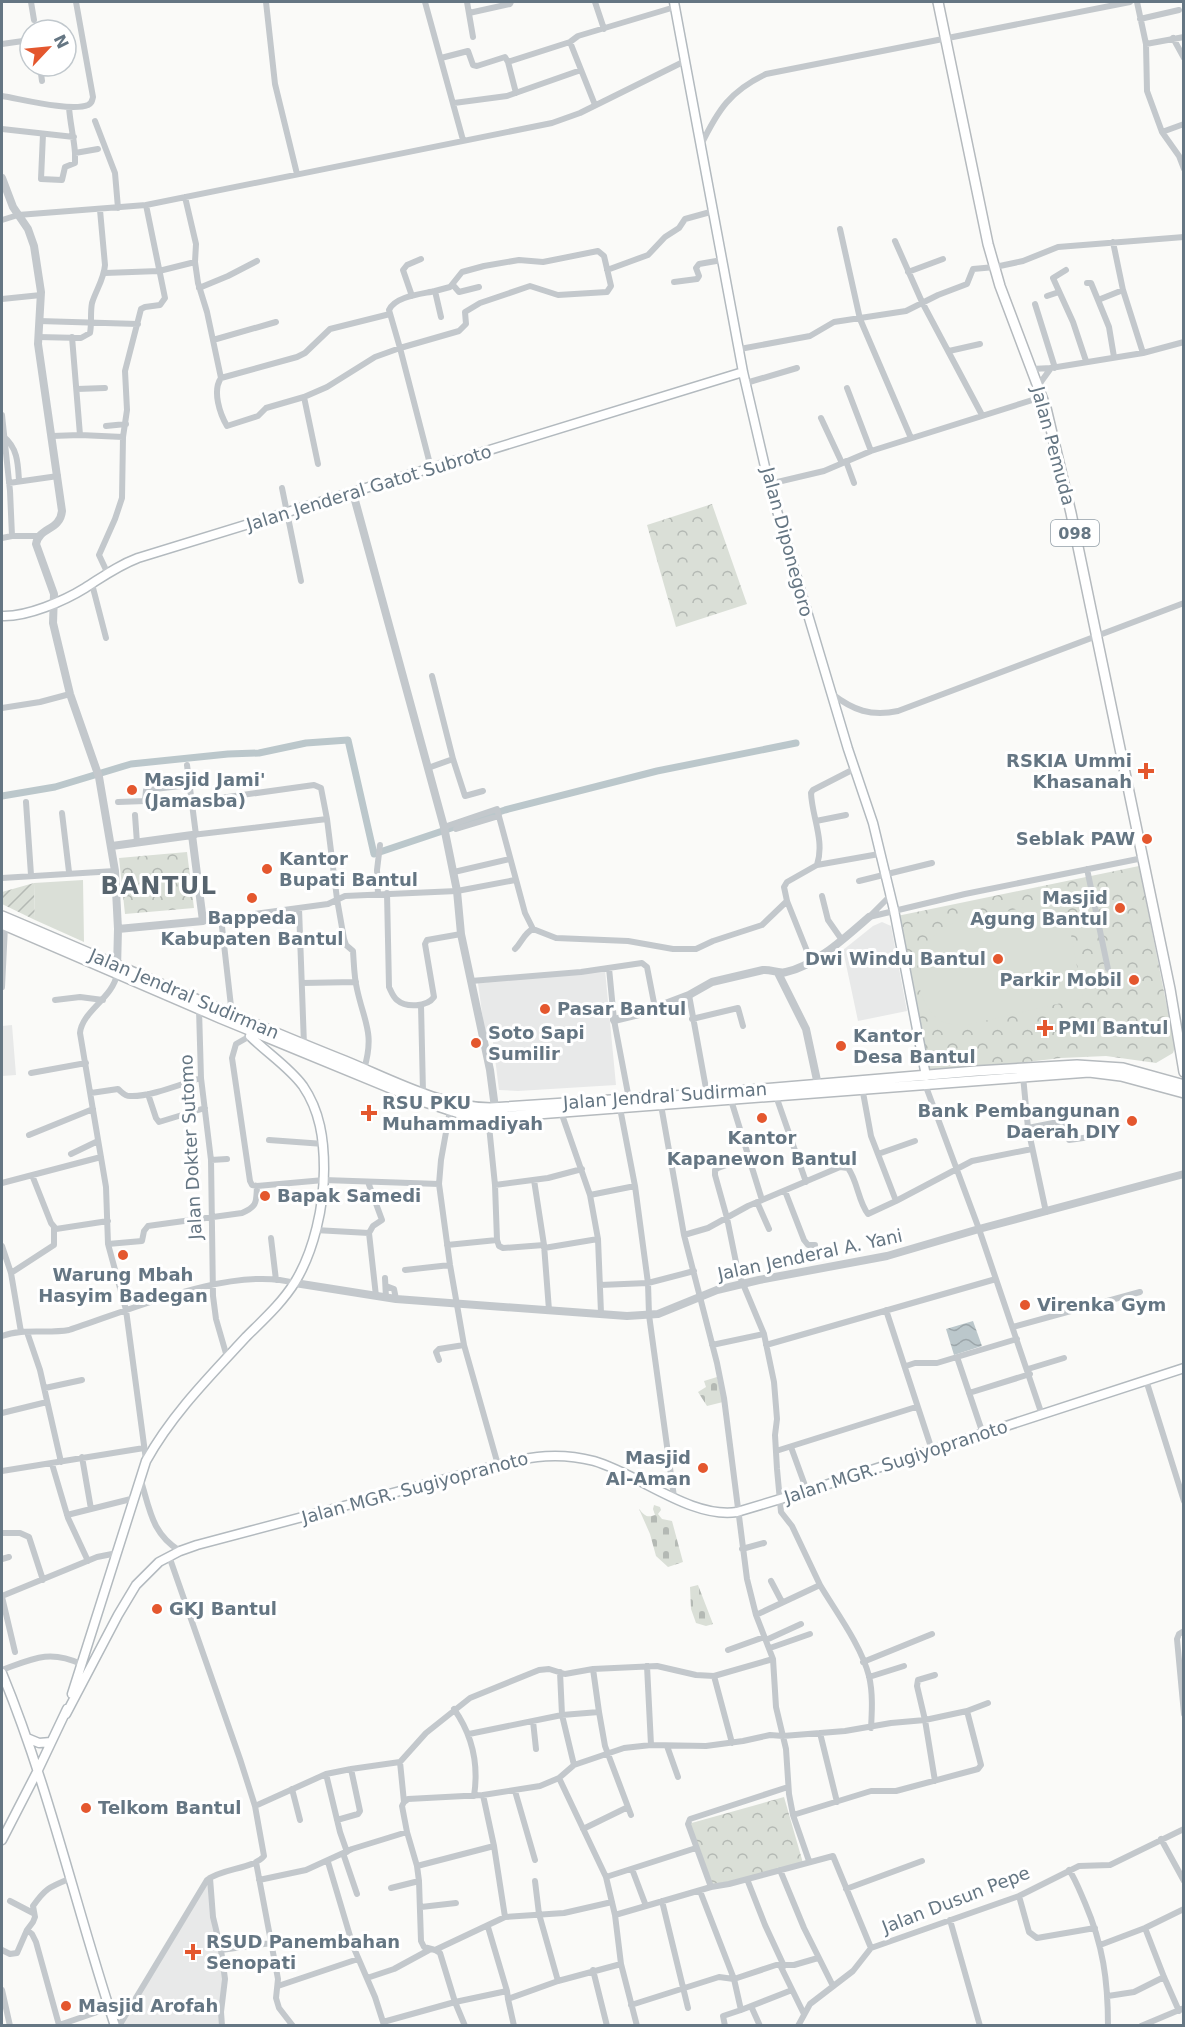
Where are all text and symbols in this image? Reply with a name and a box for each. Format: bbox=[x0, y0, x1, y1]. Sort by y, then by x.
north arrow bbox=[18, 18, 78, 78]
text: N bbox=[50, 31, 73, 52]
street label: Jalan Pemuda bbox=[1027, 383, 1079, 508]
street label: Jalan Jenderal Gatot Subroto bbox=[243, 440, 494, 535]
street label: Jalan Diponegoro bbox=[757, 464, 818, 619]
road number: 098 bbox=[1051, 520, 1099, 546]
place label: RSKIA Ummi Khasanah bbox=[1006, 750, 1132, 792]
marker: RSKIA Ummi Khasanah bbox=[1137, 762, 1155, 780]
place label: Masjid Jami' (Jamasba) bbox=[144, 769, 266, 811]
marker: Masjid Jami' (Jamasba) bbox=[125, 783, 139, 797]
place label: Seblak PAW bbox=[1016, 828, 1135, 849]
marker: Seblak PAW bbox=[1140, 832, 1154, 846]
place label: Kantor Bupati Bantul bbox=[279, 848, 418, 890]
marker: Kantor Bupati Bantul bbox=[260, 862, 274, 876]
district label: BANTUL bbox=[100, 872, 218, 900]
place label: Masjid Agung Bantul bbox=[970, 887, 1108, 929]
marker: Bappeda Kabupaten Bantul bbox=[245, 891, 259, 905]
marker: Masjid Agung Bantul bbox=[1113, 901, 1127, 915]
place label: Bappeda Kabupaten Bantul bbox=[161, 907, 344, 949]
street label: Jalan Jendral Sudirman bbox=[85, 944, 282, 1043]
place label: Dwi Windu Bantul bbox=[805, 948, 986, 969]
marker: Dwi Windu Bantul bbox=[991, 952, 1005, 966]
place label: Parkir Mobil bbox=[999, 969, 1122, 990]
marker: Parkir Mobil bbox=[1127, 973, 1141, 987]
place label: Pasar Bantul bbox=[557, 998, 686, 1019]
marker: Pasar Bantul bbox=[538, 1002, 552, 1016]
place label: PMI Bantul bbox=[1058, 1017, 1168, 1038]
marker: PMI Bantul bbox=[1036, 1019, 1054, 1037]
place label: Soto Sapi Sumilir bbox=[488, 1022, 585, 1064]
place label: Kantor Desa Bantul bbox=[853, 1025, 976, 1067]
marker: Soto Sapi Sumilir bbox=[469, 1036, 483, 1050]
marker: Kantor Desa Bantul bbox=[834, 1039, 848, 1053]
street label: Jalan Dokter Sutomo bbox=[175, 1054, 206, 1241]
street label: Jalan Jendral Sudirman bbox=[561, 1078, 768, 1113]
place label: RSU PKU Muhammadiyah bbox=[382, 1092, 543, 1134]
place label: Bank Pembangunan Daerah DIY bbox=[918, 1100, 1121, 1142]
marker: RSU PKU Muhammadiyah bbox=[360, 1104, 378, 1122]
marker: Kantor Kapanewon Bantul bbox=[755, 1111, 769, 1125]
marker: Bank Pembangunan Daerah DIY bbox=[1125, 1114, 1139, 1128]
place label: Kantor Kapanewon Bantul bbox=[667, 1127, 857, 1169]
place label: Bapak Samedi bbox=[277, 1185, 421, 1206]
marker: Bapak Samedi bbox=[258, 1189, 272, 1203]
street label: Jalan Jenderal A. Yani bbox=[715, 1225, 904, 1285]
marker: Warung Mbah Hasyim Badegan bbox=[116, 1248, 130, 1262]
place label: Warung Mbah Hasyim Badegan bbox=[38, 1264, 208, 1306]
place label: Virenka Gym bbox=[1037, 1294, 1166, 1315]
marker: Virenka Gym bbox=[1018, 1298, 1032, 1312]
street label: Jalan MGR. Sugiyopranoto bbox=[781, 1415, 1010, 1508]
street label: Jalan MGR. Sugiyopranoto bbox=[298, 1447, 530, 1528]
place label: Masjid Al-Aman bbox=[606, 1447, 691, 1489]
marker: Masjid Al-Aman bbox=[696, 1461, 710, 1475]
place label: GKJ Bantul bbox=[169, 1598, 277, 1619]
marker: GKJ Bantul bbox=[150, 1602, 164, 1616]
place label: Telkom Bantul bbox=[98, 1797, 241, 1818]
marker: Telkom Bantul bbox=[79, 1801, 93, 1815]
street label: Jalan Dusun Pepe bbox=[878, 1862, 1033, 1938]
place label: RSUD Panembahan Senopati bbox=[206, 1931, 400, 1973]
marker: RSUD Panembahan Senopati bbox=[184, 1943, 202, 1961]
place label: Masjid Arofah bbox=[78, 1995, 218, 2016]
marker: Masjid Arofah bbox=[59, 1999, 73, 2013]

